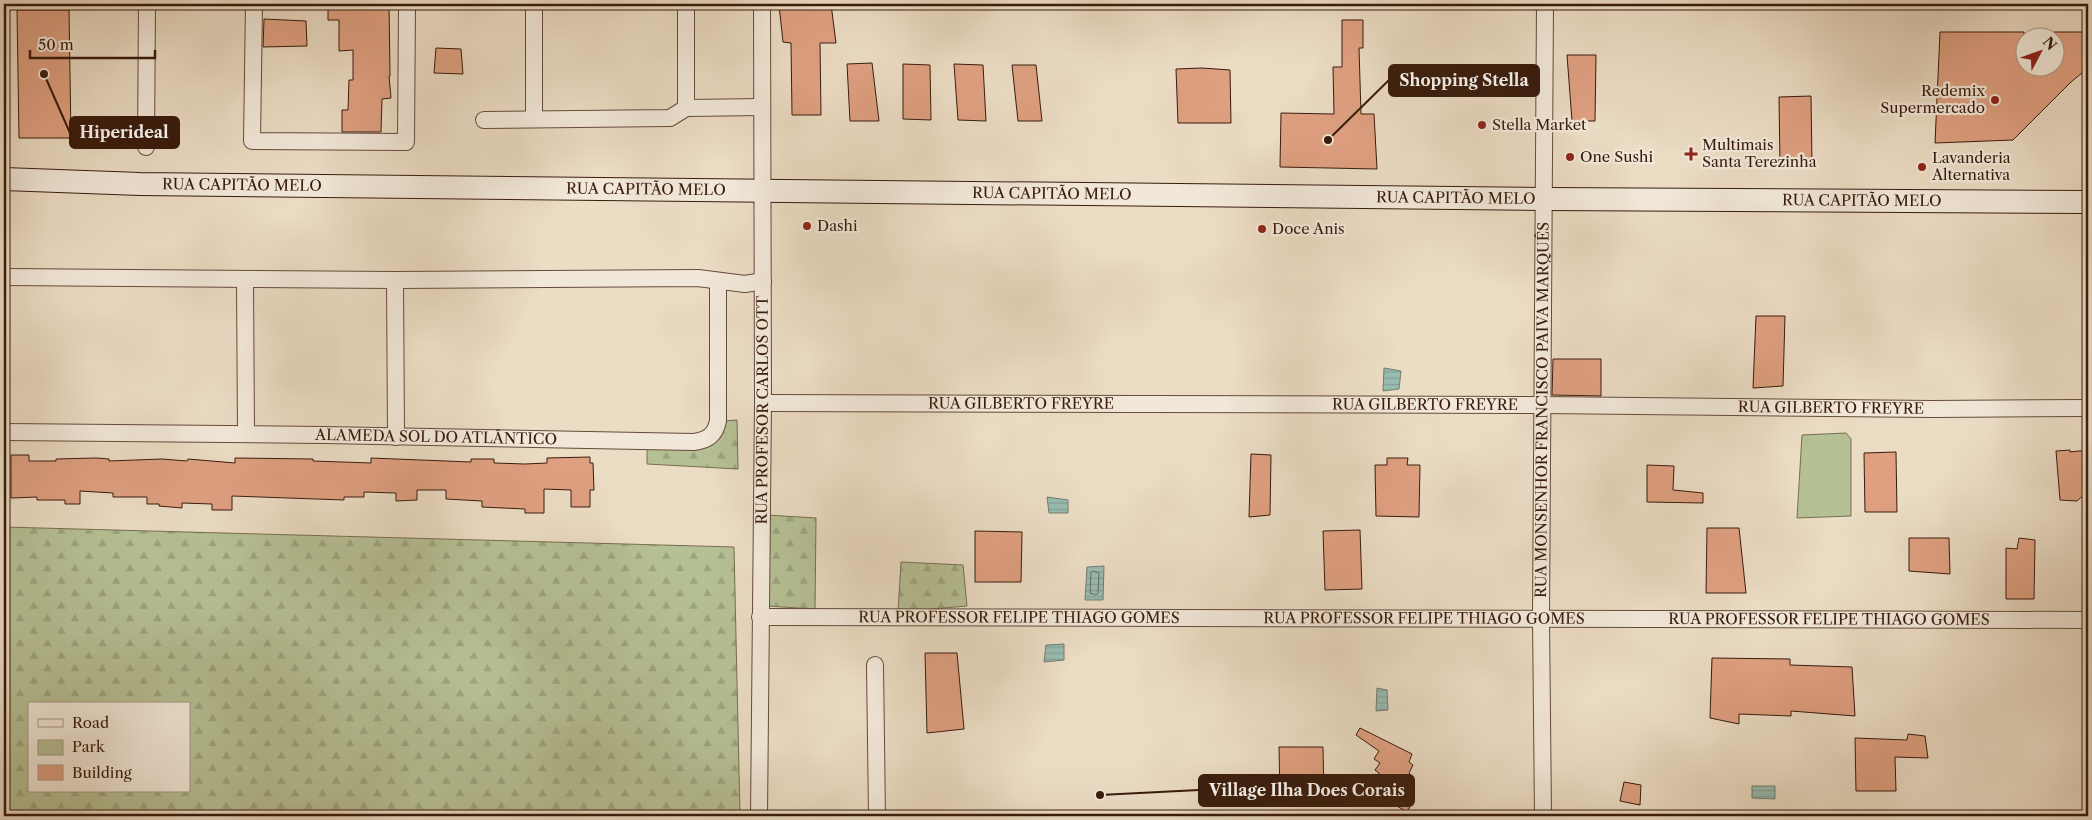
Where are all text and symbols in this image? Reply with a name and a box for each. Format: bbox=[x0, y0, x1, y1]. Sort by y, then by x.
scale bar bbox=[30, 28, 155, 60]
north arrow bbox=[2014, 28, 2064, 78]
text: N bbox=[2039, 33, 2061, 54]
text: 50 m bbox=[38, 35, 74, 54]
callout: Shopping Stella bbox=[1389, 65, 1539, 96]
text: Shopping Stella bbox=[1399, 70, 1529, 90]
place label: Redemix Supermercado bbox=[1880, 81, 1985, 117]
marker: Redemix Supermercado bbox=[1989, 94, 2001, 106]
place label: Stella Market bbox=[1492, 115, 1587, 134]
callout: Hiperideal bbox=[70, 117, 179, 148]
marker: Stella Market bbox=[1476, 119, 1488, 131]
text: Hiperideal bbox=[79, 122, 169, 142]
place label: Multimais Santa Terezinha bbox=[1702, 135, 1817, 171]
place label: One Sushi bbox=[1580, 147, 1653, 166]
marker: Multimais Santa Terezinha bbox=[1684, 147, 1698, 161]
place label: Lavanderia Alternativa bbox=[1931, 148, 2011, 184]
marker: One Sushi bbox=[1564, 151, 1576, 163]
marker: Lavanderia Alternativa bbox=[1916, 161, 1928, 173]
street label: RUA CAPITÃO MELO bbox=[162, 174, 322, 195]
street label: RUA CAPITÃO MELO bbox=[566, 179, 726, 199]
street label: RUA CAPITÃO MELO bbox=[972, 183, 1132, 204]
street label: RUA CAPITÃO MELO bbox=[1376, 187, 1536, 208]
street label: RUA CAPITÃO MELO bbox=[1782, 190, 1942, 210]
place label: Dashi bbox=[817, 216, 858, 235]
place label: Doce Anis bbox=[1272, 219, 1345, 238]
marker: Dashi bbox=[801, 220, 813, 232]
street label: RUA MONSENHOR FRANCISCO PAIVA MARQUÊS bbox=[1531, 222, 1553, 598]
marker: Doce Anis bbox=[1256, 223, 1268, 235]
street label: RUA PROFESOR CARLOS OTT bbox=[752, 295, 772, 525]
street label: RUA GILBERTO FREYRE bbox=[928, 393, 1114, 413]
street label: RUA GILBERTO FREYRE bbox=[1332, 394, 1518, 414]
street label: RUA GILBERTO FREYRE bbox=[1738, 397, 1924, 418]
street label: ALAMEDA SOL DO ATLÂNTICO bbox=[314, 425, 557, 448]
street label: RUA PROFESSOR FELIPE THIAGO GOMES bbox=[858, 607, 1180, 627]
street label: RUA PROFESSOR FELIPE THIAGO GOMES bbox=[1263, 608, 1585, 628]
street label: RUA PROFESSOR FELIPE THIAGO GOMES bbox=[1668, 609, 1990, 629]
legend bbox=[28, 702, 190, 792]
text: Road bbox=[72, 713, 109, 732]
text: Park bbox=[72, 737, 106, 756]
text: Building bbox=[72, 763, 132, 782]
callout: Village Ilha Does Corais bbox=[1199, 775, 1414, 806]
text: Village Ilha Does Corais bbox=[1208, 780, 1405, 800]

